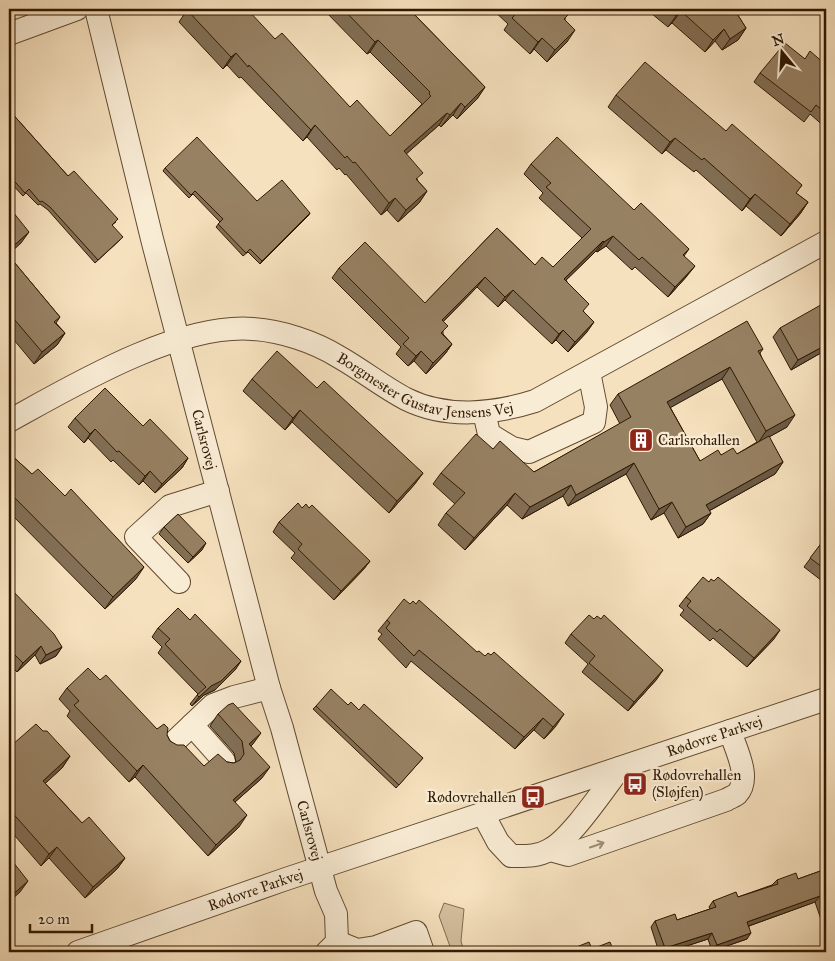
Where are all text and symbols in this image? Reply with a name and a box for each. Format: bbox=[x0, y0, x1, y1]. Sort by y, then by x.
north arrow bbox=[758, 28, 808, 78]
text: N bbox=[770, 30, 787, 50]
street label: Borgmester Gustav Jensens Vej bbox=[334, 349, 515, 422]
street label: Carlsrovej bbox=[188, 407, 221, 472]
building icon: Carlsrohallen bbox=[628, 427, 654, 453]
place label: Carlsrohallen bbox=[658, 431, 740, 449]
street label: Rødovre Parkvej bbox=[664, 712, 764, 760]
place label: Rødovrehallen (Sløjfen) bbox=[652, 766, 741, 802]
bus stop icon: Rødovrehallen (Sløjfen) bbox=[622, 771, 648, 797]
bus stop icon: Rødovrehallen bbox=[520, 784, 546, 810]
place label: Rødovrehallen bbox=[427, 788, 516, 806]
street label: Carlsrovej bbox=[293, 798, 326, 863]
one-way arrow bbox=[588, 840, 604, 849]
street label: Rødovre Parkvej bbox=[205, 865, 305, 915]
scale bar bbox=[30, 901, 92, 933]
text: 20 m bbox=[38, 910, 70, 928]

